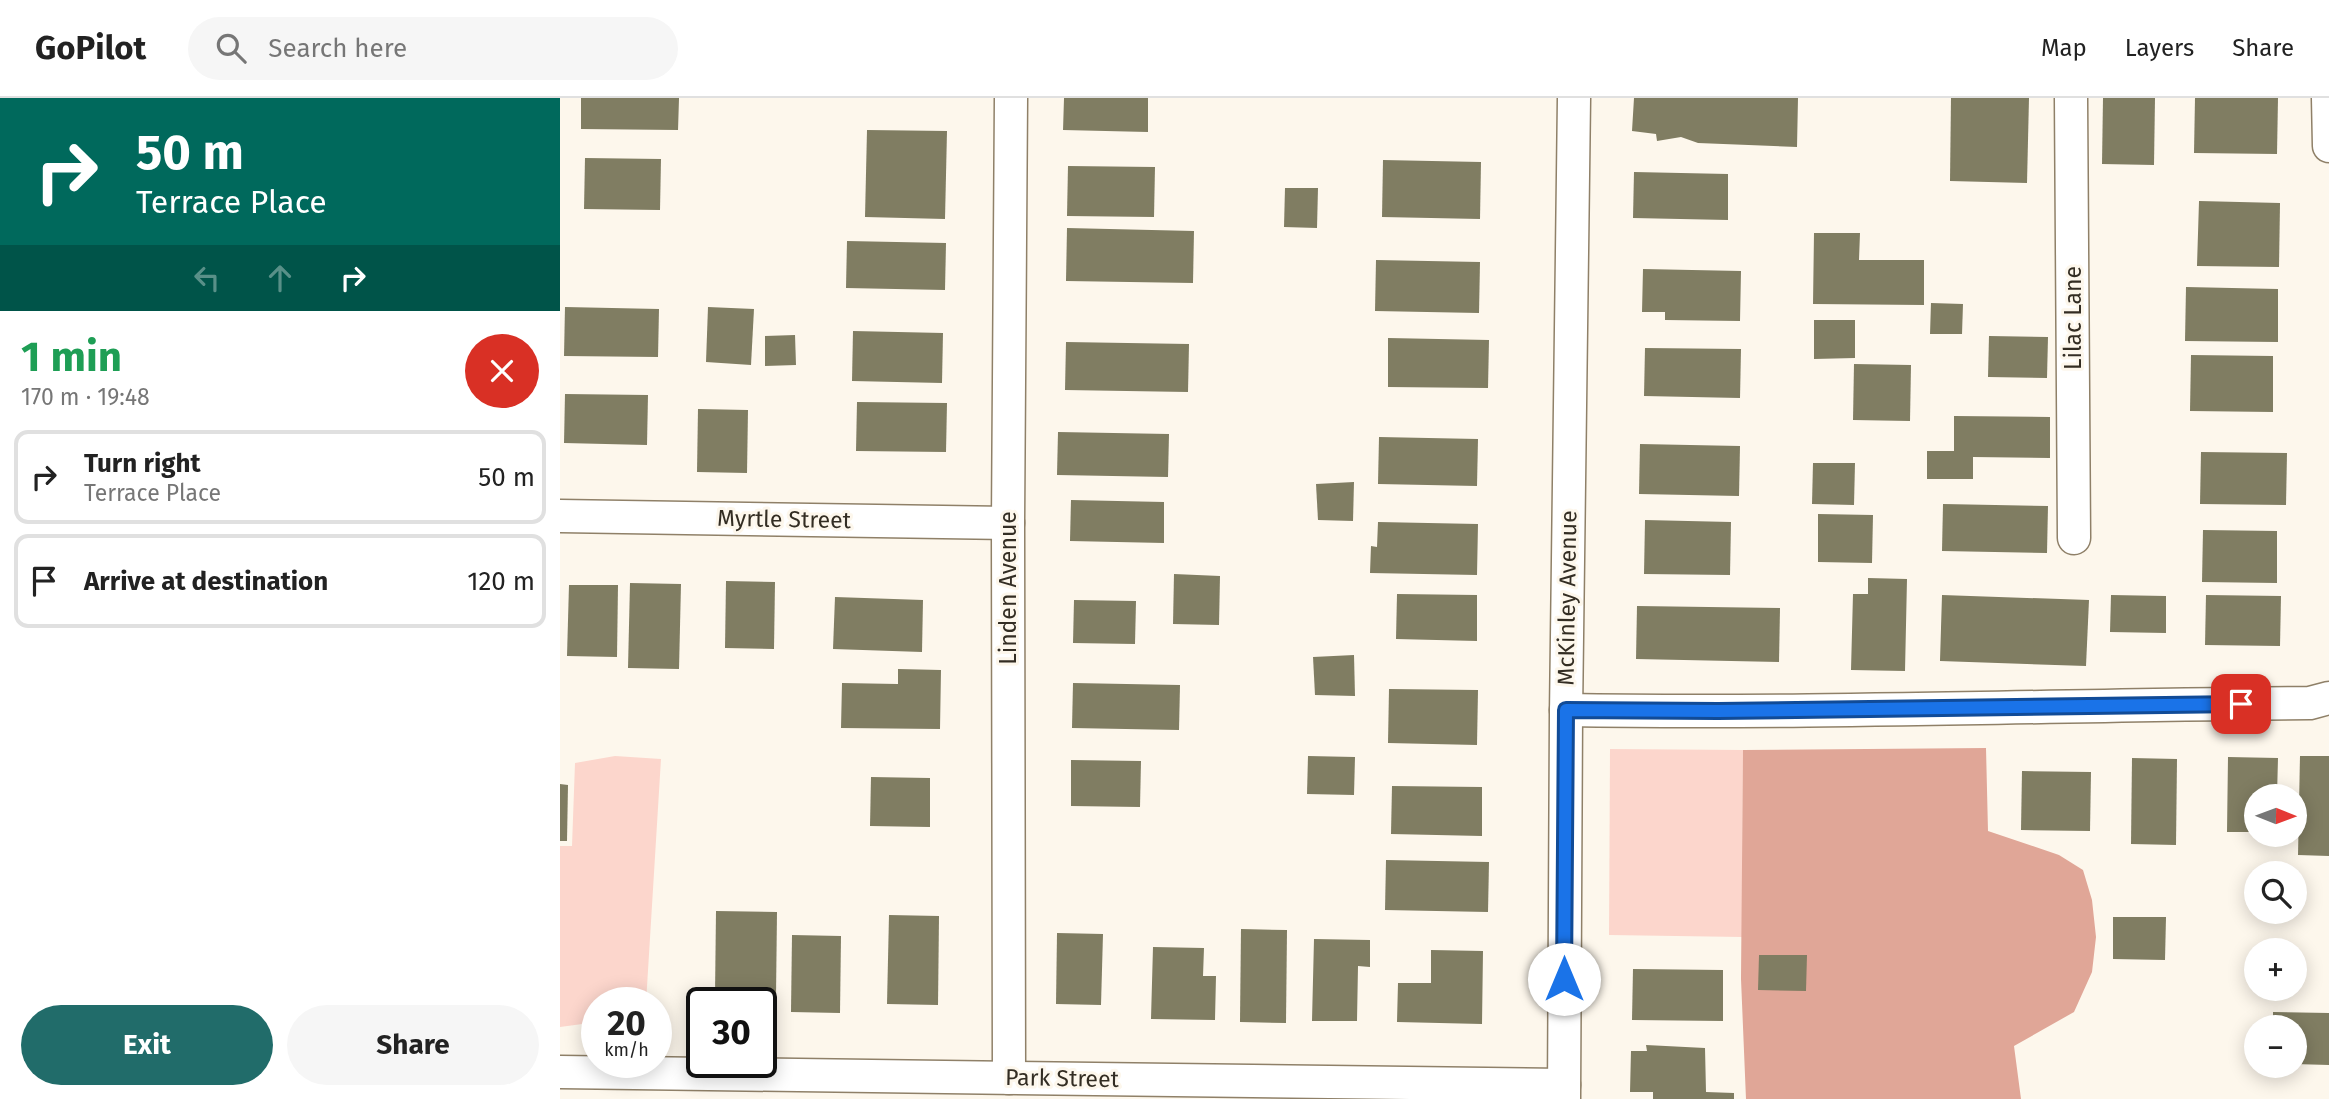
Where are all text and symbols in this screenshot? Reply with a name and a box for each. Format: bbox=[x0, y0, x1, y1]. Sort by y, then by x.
search box bbox=[188, 17, 678, 80]
text: GoPilot bbox=[35, 28, 146, 68]
icon: search bbox=[212, 29, 250, 67]
text: Search here bbox=[268, 33, 407, 64]
text: Map bbox=[2041, 34, 2087, 62]
text: Layers bbox=[2125, 34, 2194, 62]
text: Share bbox=[2232, 34, 2294, 62]
text: 50 m bbox=[136, 123, 244, 182]
icon: right bbox=[21, 126, 112, 217]
text: Terrace Place bbox=[136, 183, 327, 221]
icon: left bbox=[188, 259, 226, 297]
icon: ahead bbox=[261, 259, 299, 297]
icon: right bbox=[334, 259, 372, 297]
street label: Lilac Lane bbox=[2059, 266, 2087, 370]
text: 1 min bbox=[21, 332, 122, 382]
button: close bbox=[465, 334, 539, 408]
text: 170 m · 19:48 bbox=[21, 383, 150, 411]
text: Turn right bbox=[84, 448, 201, 479]
icon: right bbox=[25, 458, 63, 496]
text: 50 m bbox=[478, 462, 535, 493]
text: Terrace Place bbox=[84, 479, 221, 507]
street label: Myrtle Street bbox=[717, 504, 852, 534]
street label: McKinley Avenue bbox=[1551, 510, 1583, 686]
street label: Linden Avenue bbox=[994, 511, 1022, 665]
icon: arrive bbox=[25, 562, 63, 600]
text: Arrive at destination bbox=[84, 566, 328, 597]
text: 120 m bbox=[467, 566, 535, 597]
pin bbox=[2211, 674, 2271, 734]
icon: arrive bbox=[2222, 685, 2260, 723]
north arrow bbox=[2244, 784, 2306, 847]
map controls bbox=[2244, 784, 2307, 1078]
button: search bbox=[2244, 861, 2307, 924]
button: + bbox=[2244, 938, 2307, 1001]
position arrow bbox=[1527, 942, 1601, 1016]
speed limit sign: 30 bbox=[686, 987, 777, 1078]
text: 20 bbox=[607, 1002, 646, 1044]
button: Exit bbox=[21, 1005, 273, 1085]
button: Share bbox=[287, 1005, 539, 1085]
button: − bbox=[2244, 1015, 2307, 1078]
text: km/h bbox=[604, 1039, 649, 1061]
street label: Park Street bbox=[1005, 1063, 1120, 1093]

